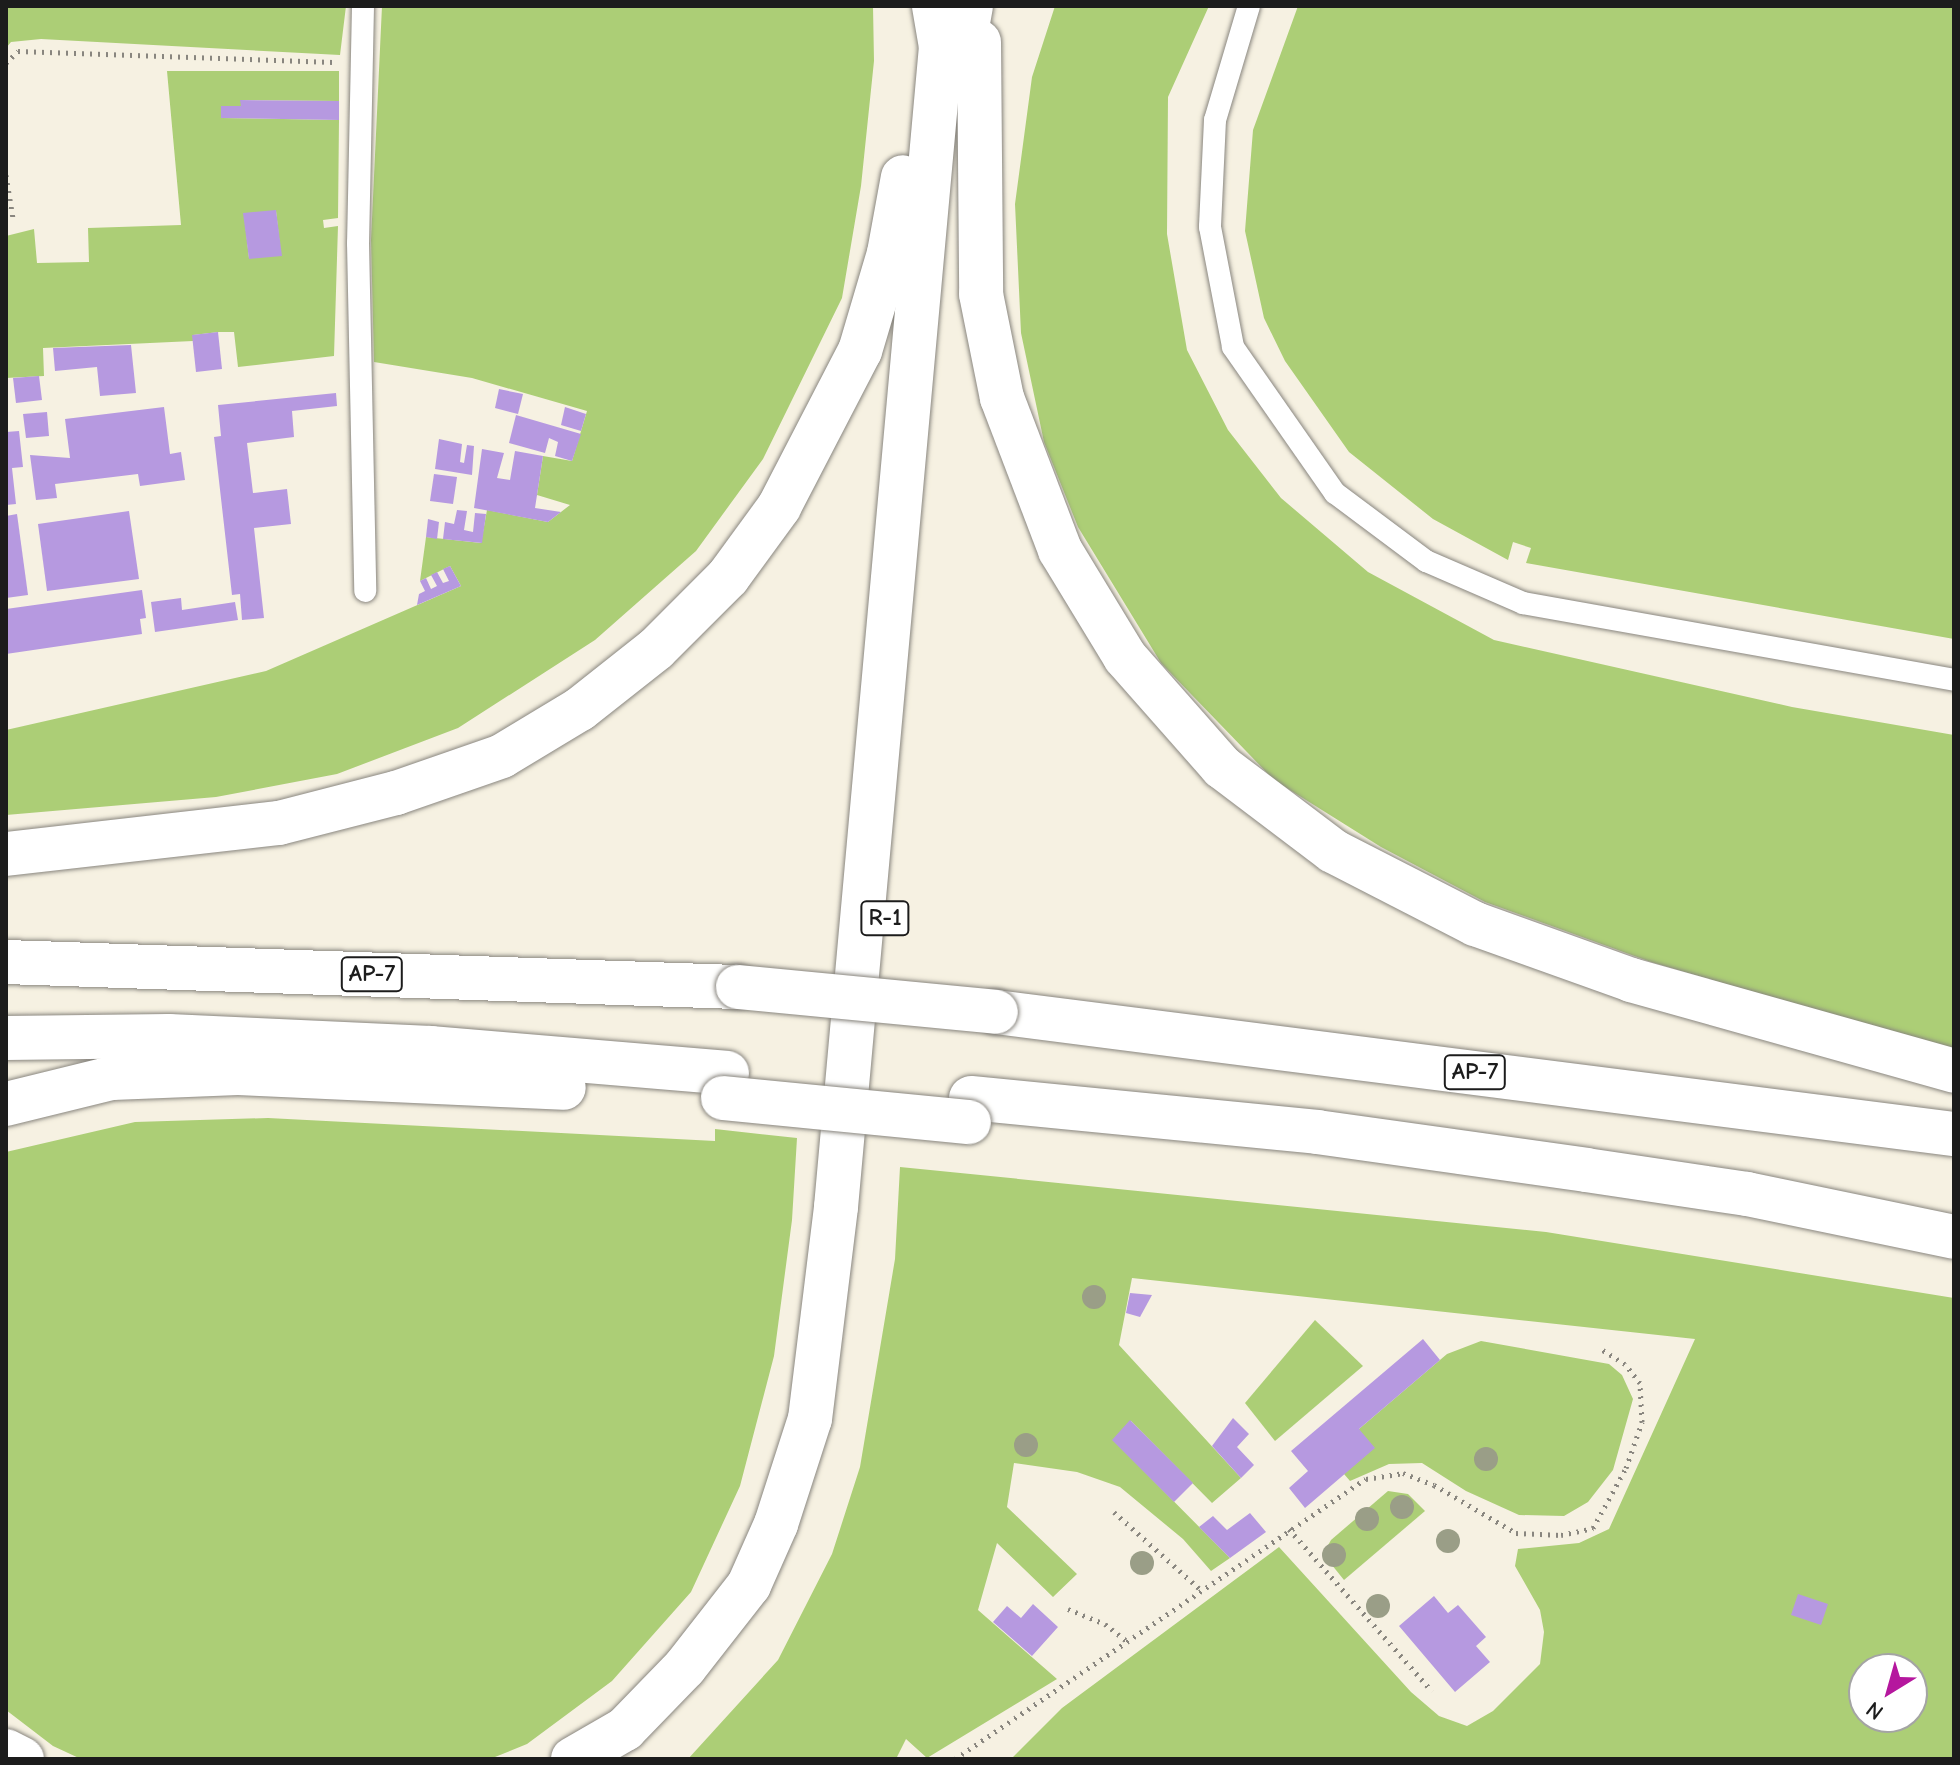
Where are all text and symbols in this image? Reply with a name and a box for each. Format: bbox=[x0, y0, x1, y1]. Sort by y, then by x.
road number: R-1 bbox=[859, 898, 911, 938]
road number: AP-7 bbox=[340, 954, 404, 994]
road number: AP-7 bbox=[1443, 1052, 1507, 1092]
north arrow bbox=[1848, 1653, 1928, 1733]
text: N bbox=[1861, 1696, 1888, 1725]

